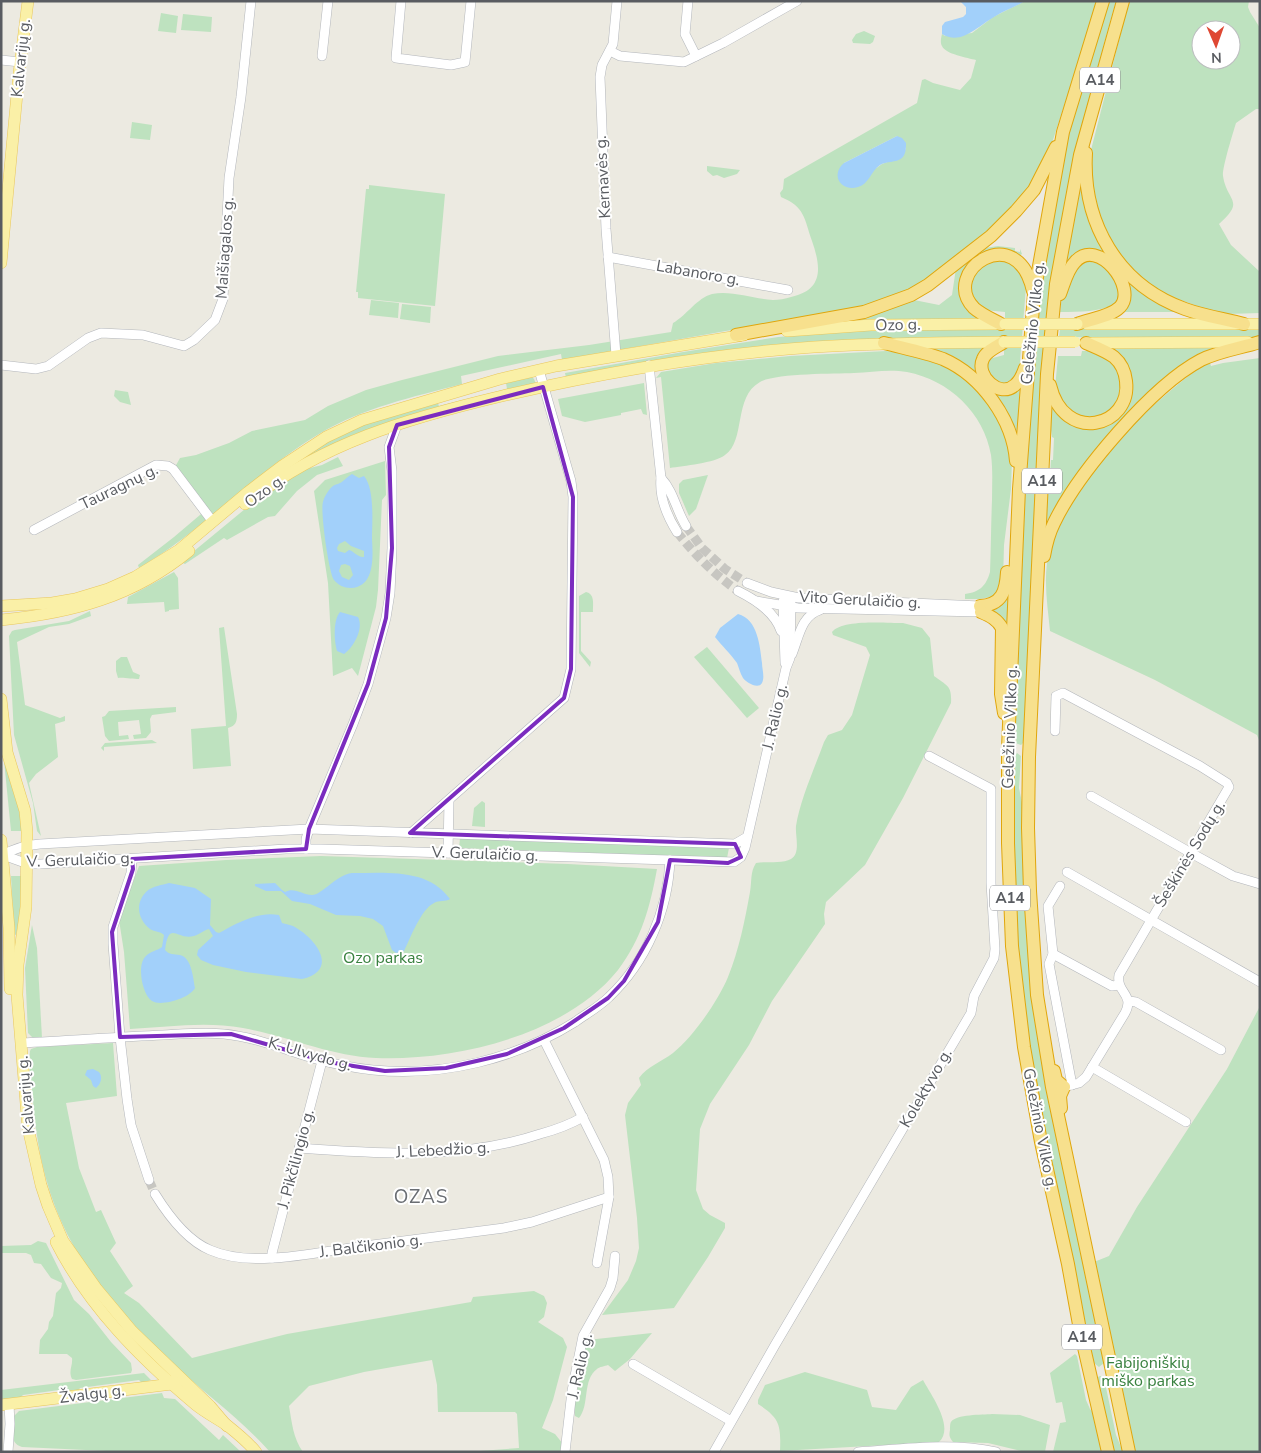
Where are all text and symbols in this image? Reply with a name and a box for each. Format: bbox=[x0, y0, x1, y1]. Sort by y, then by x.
street label: Kalvarijų g. bbox=[6, 18, 36, 98]
north arrow bbox=[1191, 20, 1241, 70]
text: N bbox=[1211, 48, 1222, 67]
road number: A14 bbox=[1080, 68, 1120, 92]
street label: Kernavės g. bbox=[590, 135, 616, 219]
street label: Maišiagalos g. bbox=[210, 196, 240, 300]
street label: Labanoro g. bbox=[654, 255, 742, 291]
street label: Geležinio Vilko g. bbox=[1016, 260, 1050, 386]
street label: Ozo g. bbox=[875, 314, 921, 336]
street label: Tauragnų g. bbox=[76, 459, 162, 515]
road number: A14 bbox=[1022, 468, 1062, 494]
street label: Ozo g. bbox=[240, 469, 290, 513]
street label: Vito Gerulaičio g. bbox=[797, 586, 922, 614]
street label: Geležinio Vilko g. bbox=[997, 665, 1023, 789]
street label: J. Ralio g. bbox=[757, 682, 793, 753]
street label: Šeškinės Sodų g. bbox=[1149, 796, 1231, 912]
street label: V. Gerulaičio g. bbox=[430, 841, 539, 867]
street label: V. Gerulaičio g. bbox=[25, 847, 134, 873]
road number: A14 bbox=[990, 886, 1030, 910]
park label: Ozo parkas bbox=[343, 947, 423, 969]
street label: K. Ulvydo g. bbox=[266, 1032, 354, 1076]
street label: Kolektyvo g. bbox=[894, 1044, 958, 1132]
street label: Kalvarijų g. bbox=[12, 1055, 40, 1135]
street label: Geležinio Vilko g. bbox=[1017, 1066, 1063, 1192]
street label: J. Pikčilingio g. bbox=[272, 1107, 320, 1212]
street label: J. Lebedžio g. bbox=[394, 1137, 491, 1164]
district label: OZAS bbox=[394, 1184, 448, 1210]
street label: J. Balčikonio g. bbox=[317, 1229, 424, 1263]
road number: A14 bbox=[1062, 1324, 1102, 1350]
street label: J. Ralio g. bbox=[562, 1331, 598, 1402]
park label: Fabijoniškių miško parkas bbox=[1101, 1352, 1195, 1392]
street label: Žvalgų g. bbox=[58, 1379, 126, 1409]

